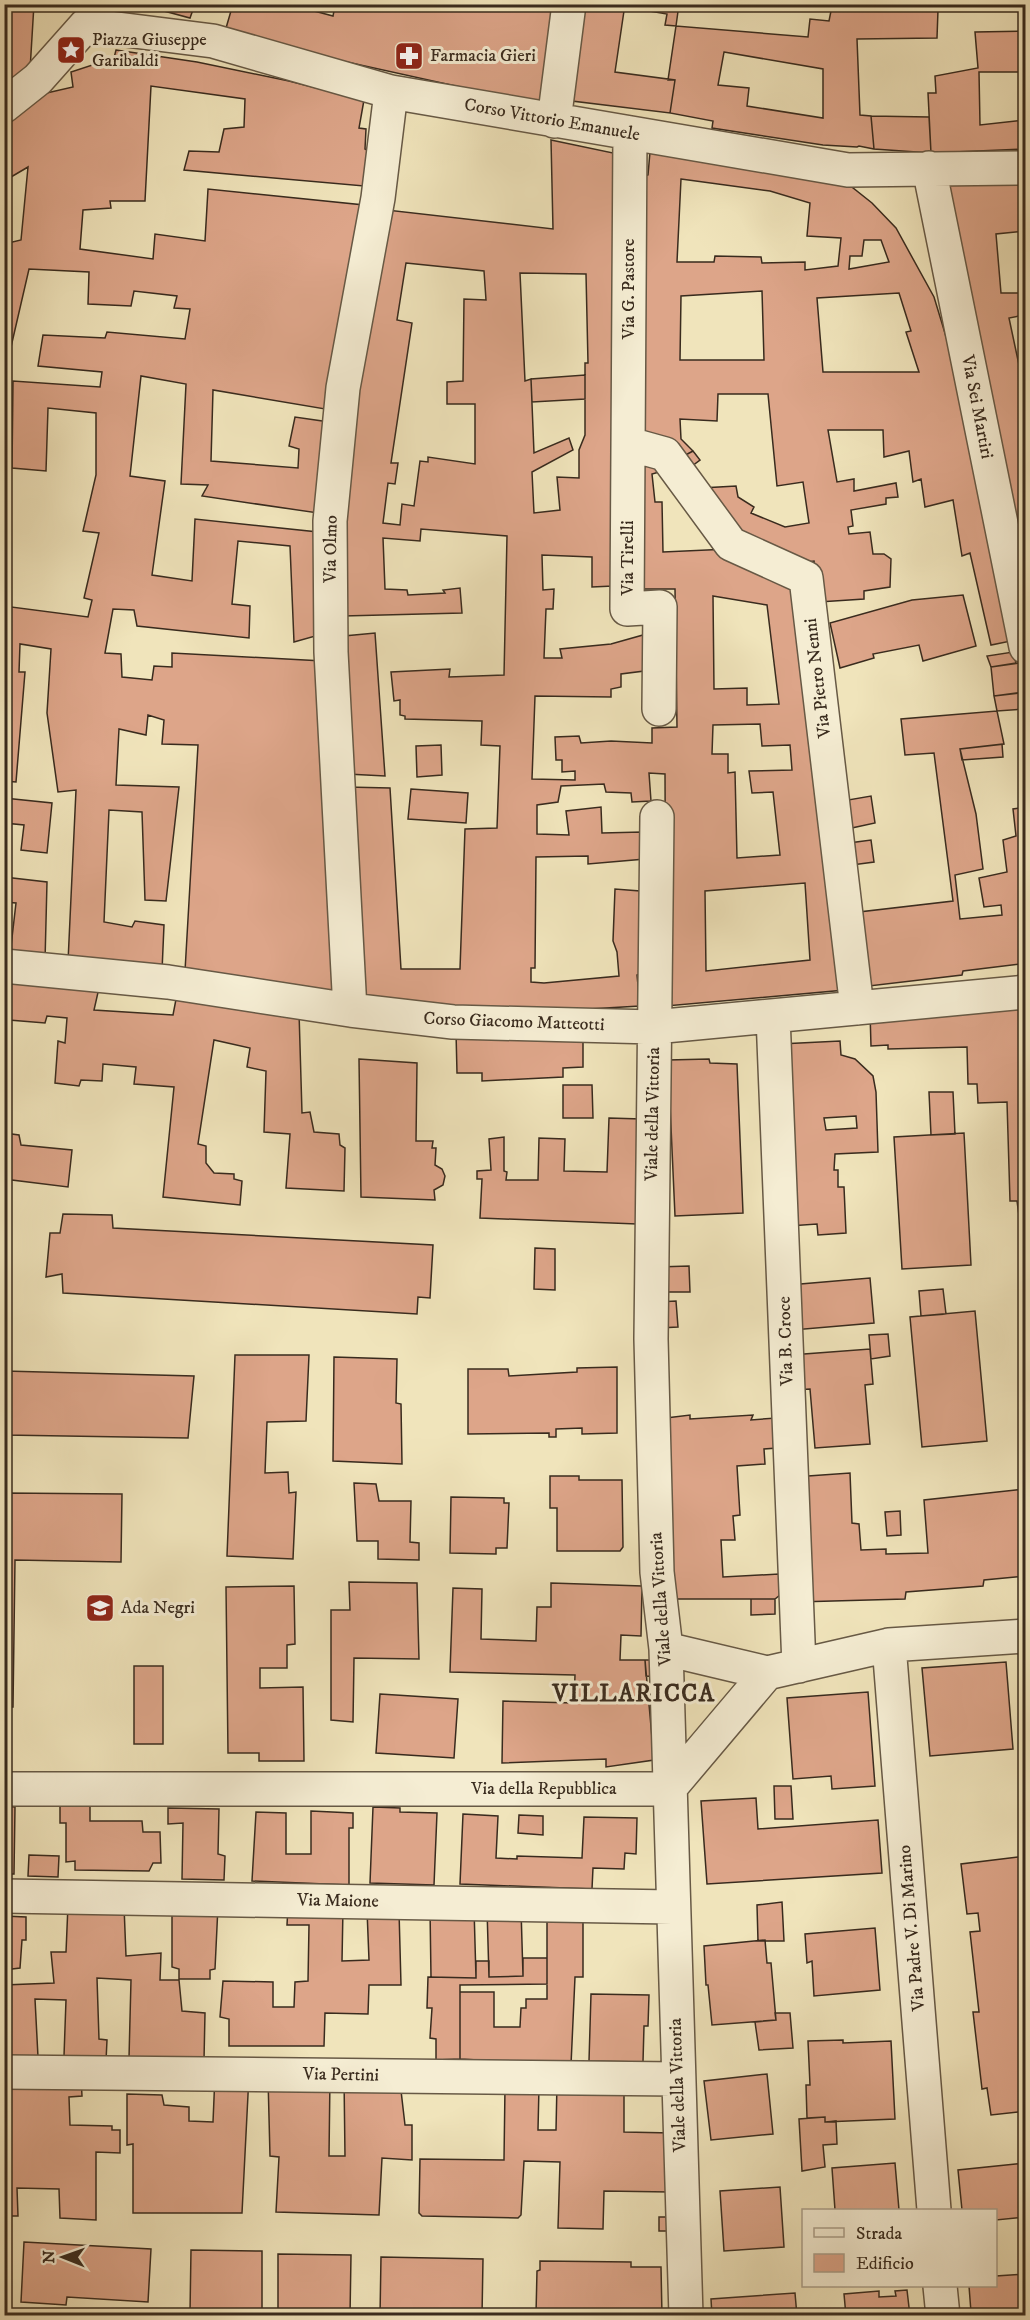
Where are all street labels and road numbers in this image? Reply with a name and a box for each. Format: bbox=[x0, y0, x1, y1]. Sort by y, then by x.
street label: Corso Vittorio Emanuele bbox=[462, 94, 642, 146]
street label: Via G. Pastore bbox=[618, 239, 640, 340]
street label: Via Sei Martiri bbox=[956, 352, 998, 461]
street label: Via Olmo bbox=[319, 515, 343, 584]
street label: Via Tirelli bbox=[617, 520, 639, 597]
street label: Via Pietro Nenni bbox=[800, 617, 836, 740]
street label: Corso Giacomo Matteotti bbox=[423, 1008, 605, 1036]
street label: Viale della Vittoria bbox=[641, 1046, 665, 1182]
street label: Via B. Croce bbox=[773, 1296, 799, 1387]
street label: Viale della Vittoria bbox=[645, 1531, 677, 1668]
street label: Via della Repubblica bbox=[470, 1778, 617, 1800]
street label: Via Padre V. Di Marino bbox=[894, 1844, 930, 2013]
street label: Via Maione bbox=[296, 1889, 379, 1913]
street label: Viale della Vittoria bbox=[665, 2017, 691, 2153]
street label: Via Pertini bbox=[302, 2063, 379, 2087]

